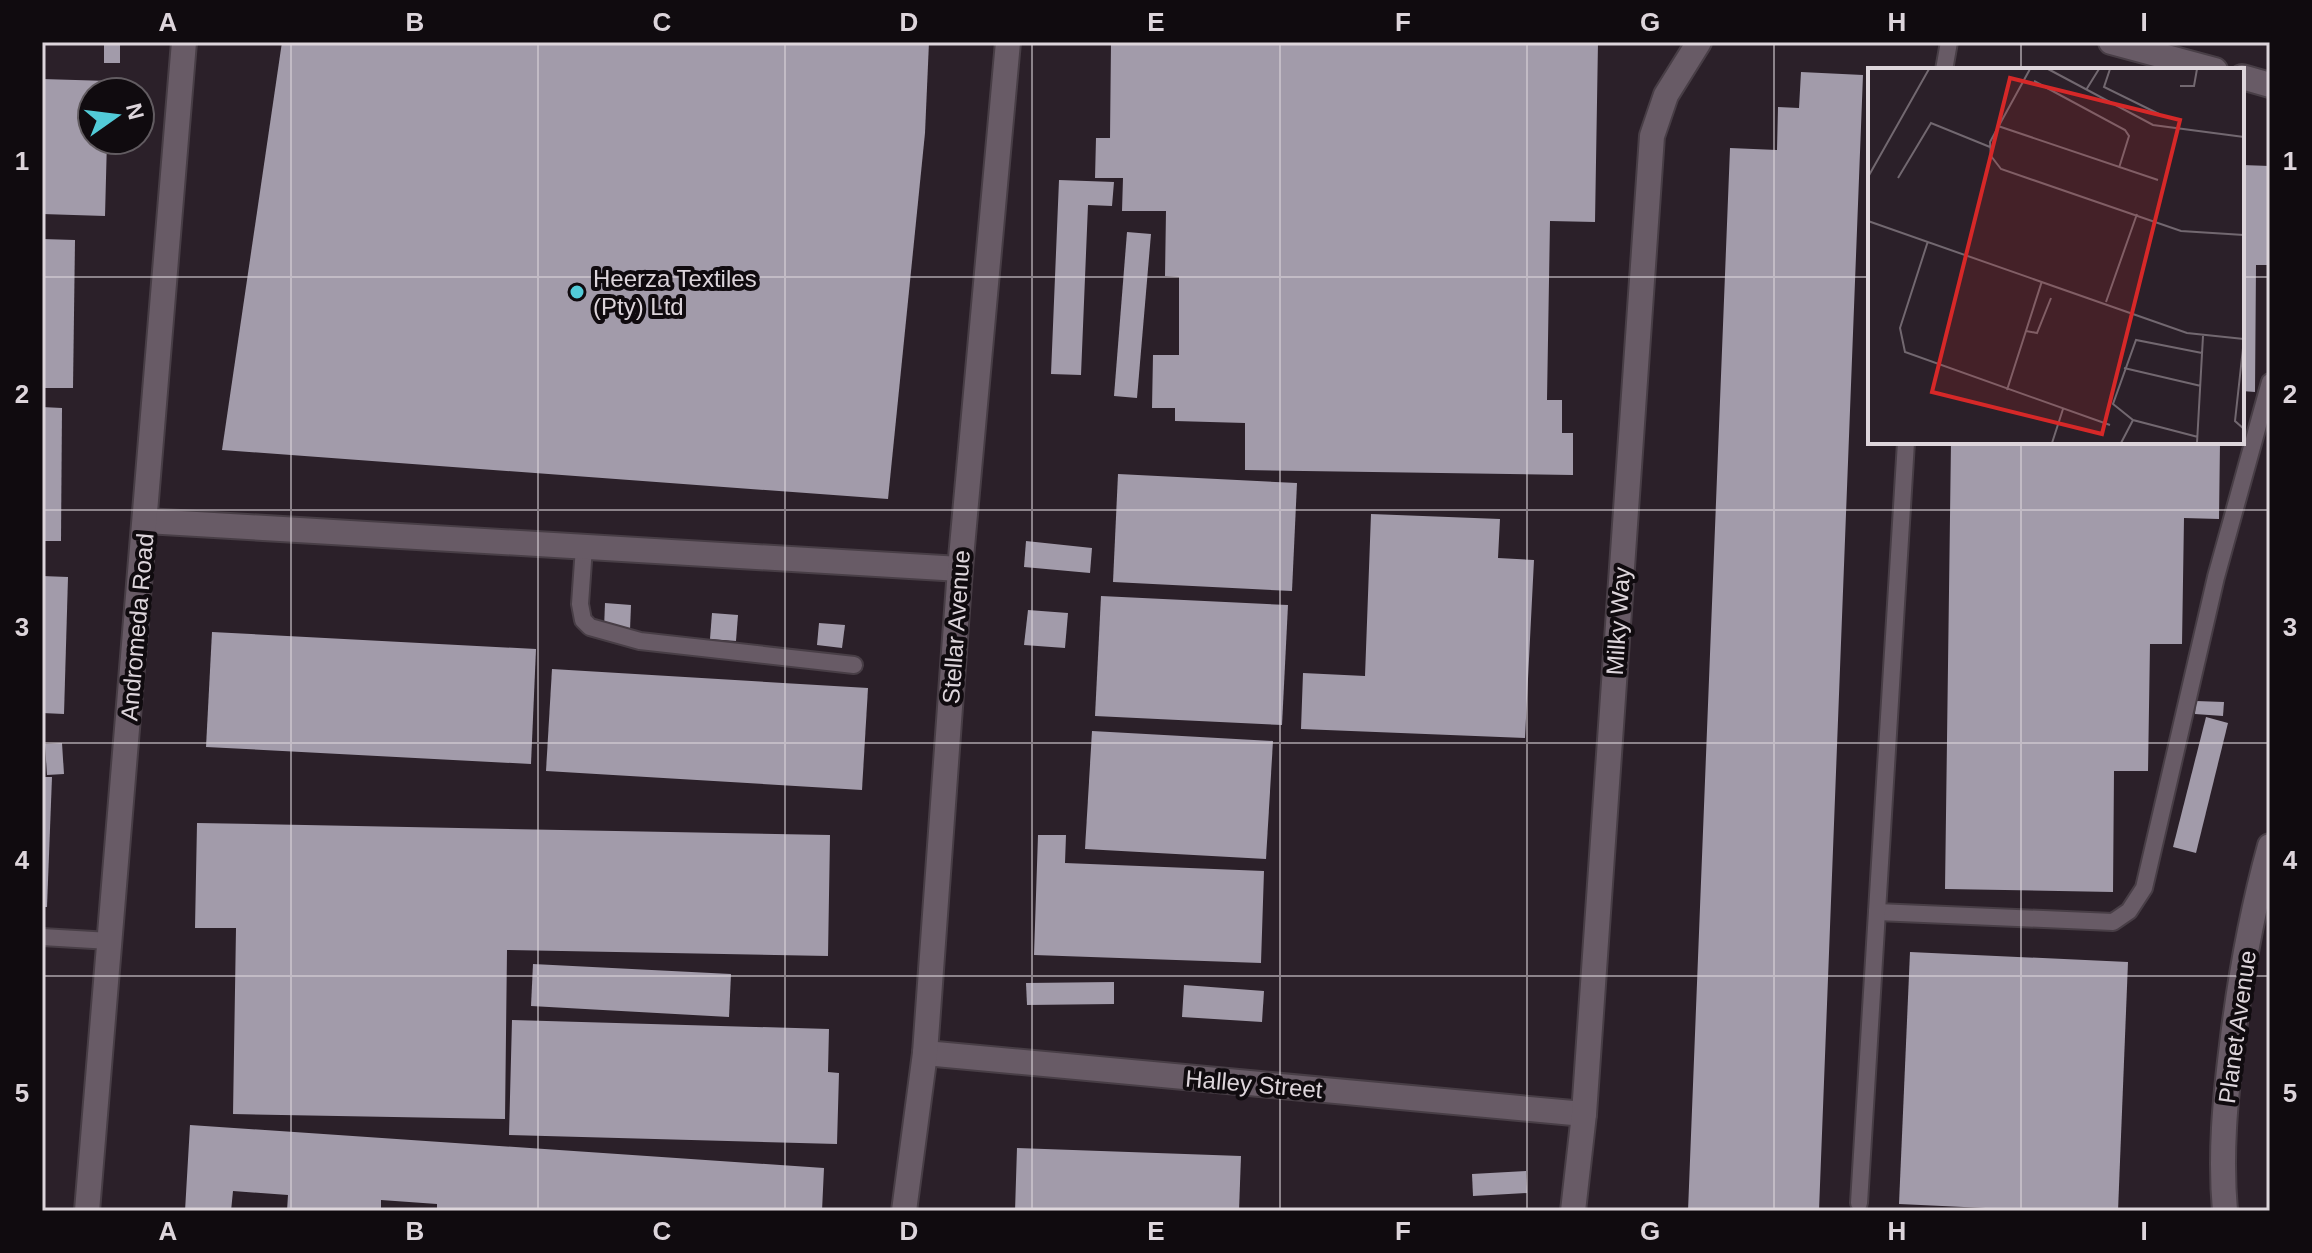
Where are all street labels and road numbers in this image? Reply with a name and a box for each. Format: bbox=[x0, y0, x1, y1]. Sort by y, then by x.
street label: Andromeda Road bbox=[115, 532, 159, 722]
street label: Stellar Avenue bbox=[937, 549, 975, 705]
street label: Milky Way bbox=[1601, 566, 1635, 676]
street label: Planet Avenue bbox=[2213, 949, 2261, 1105]
street label: Halley Street bbox=[1184, 1065, 1324, 1103]

